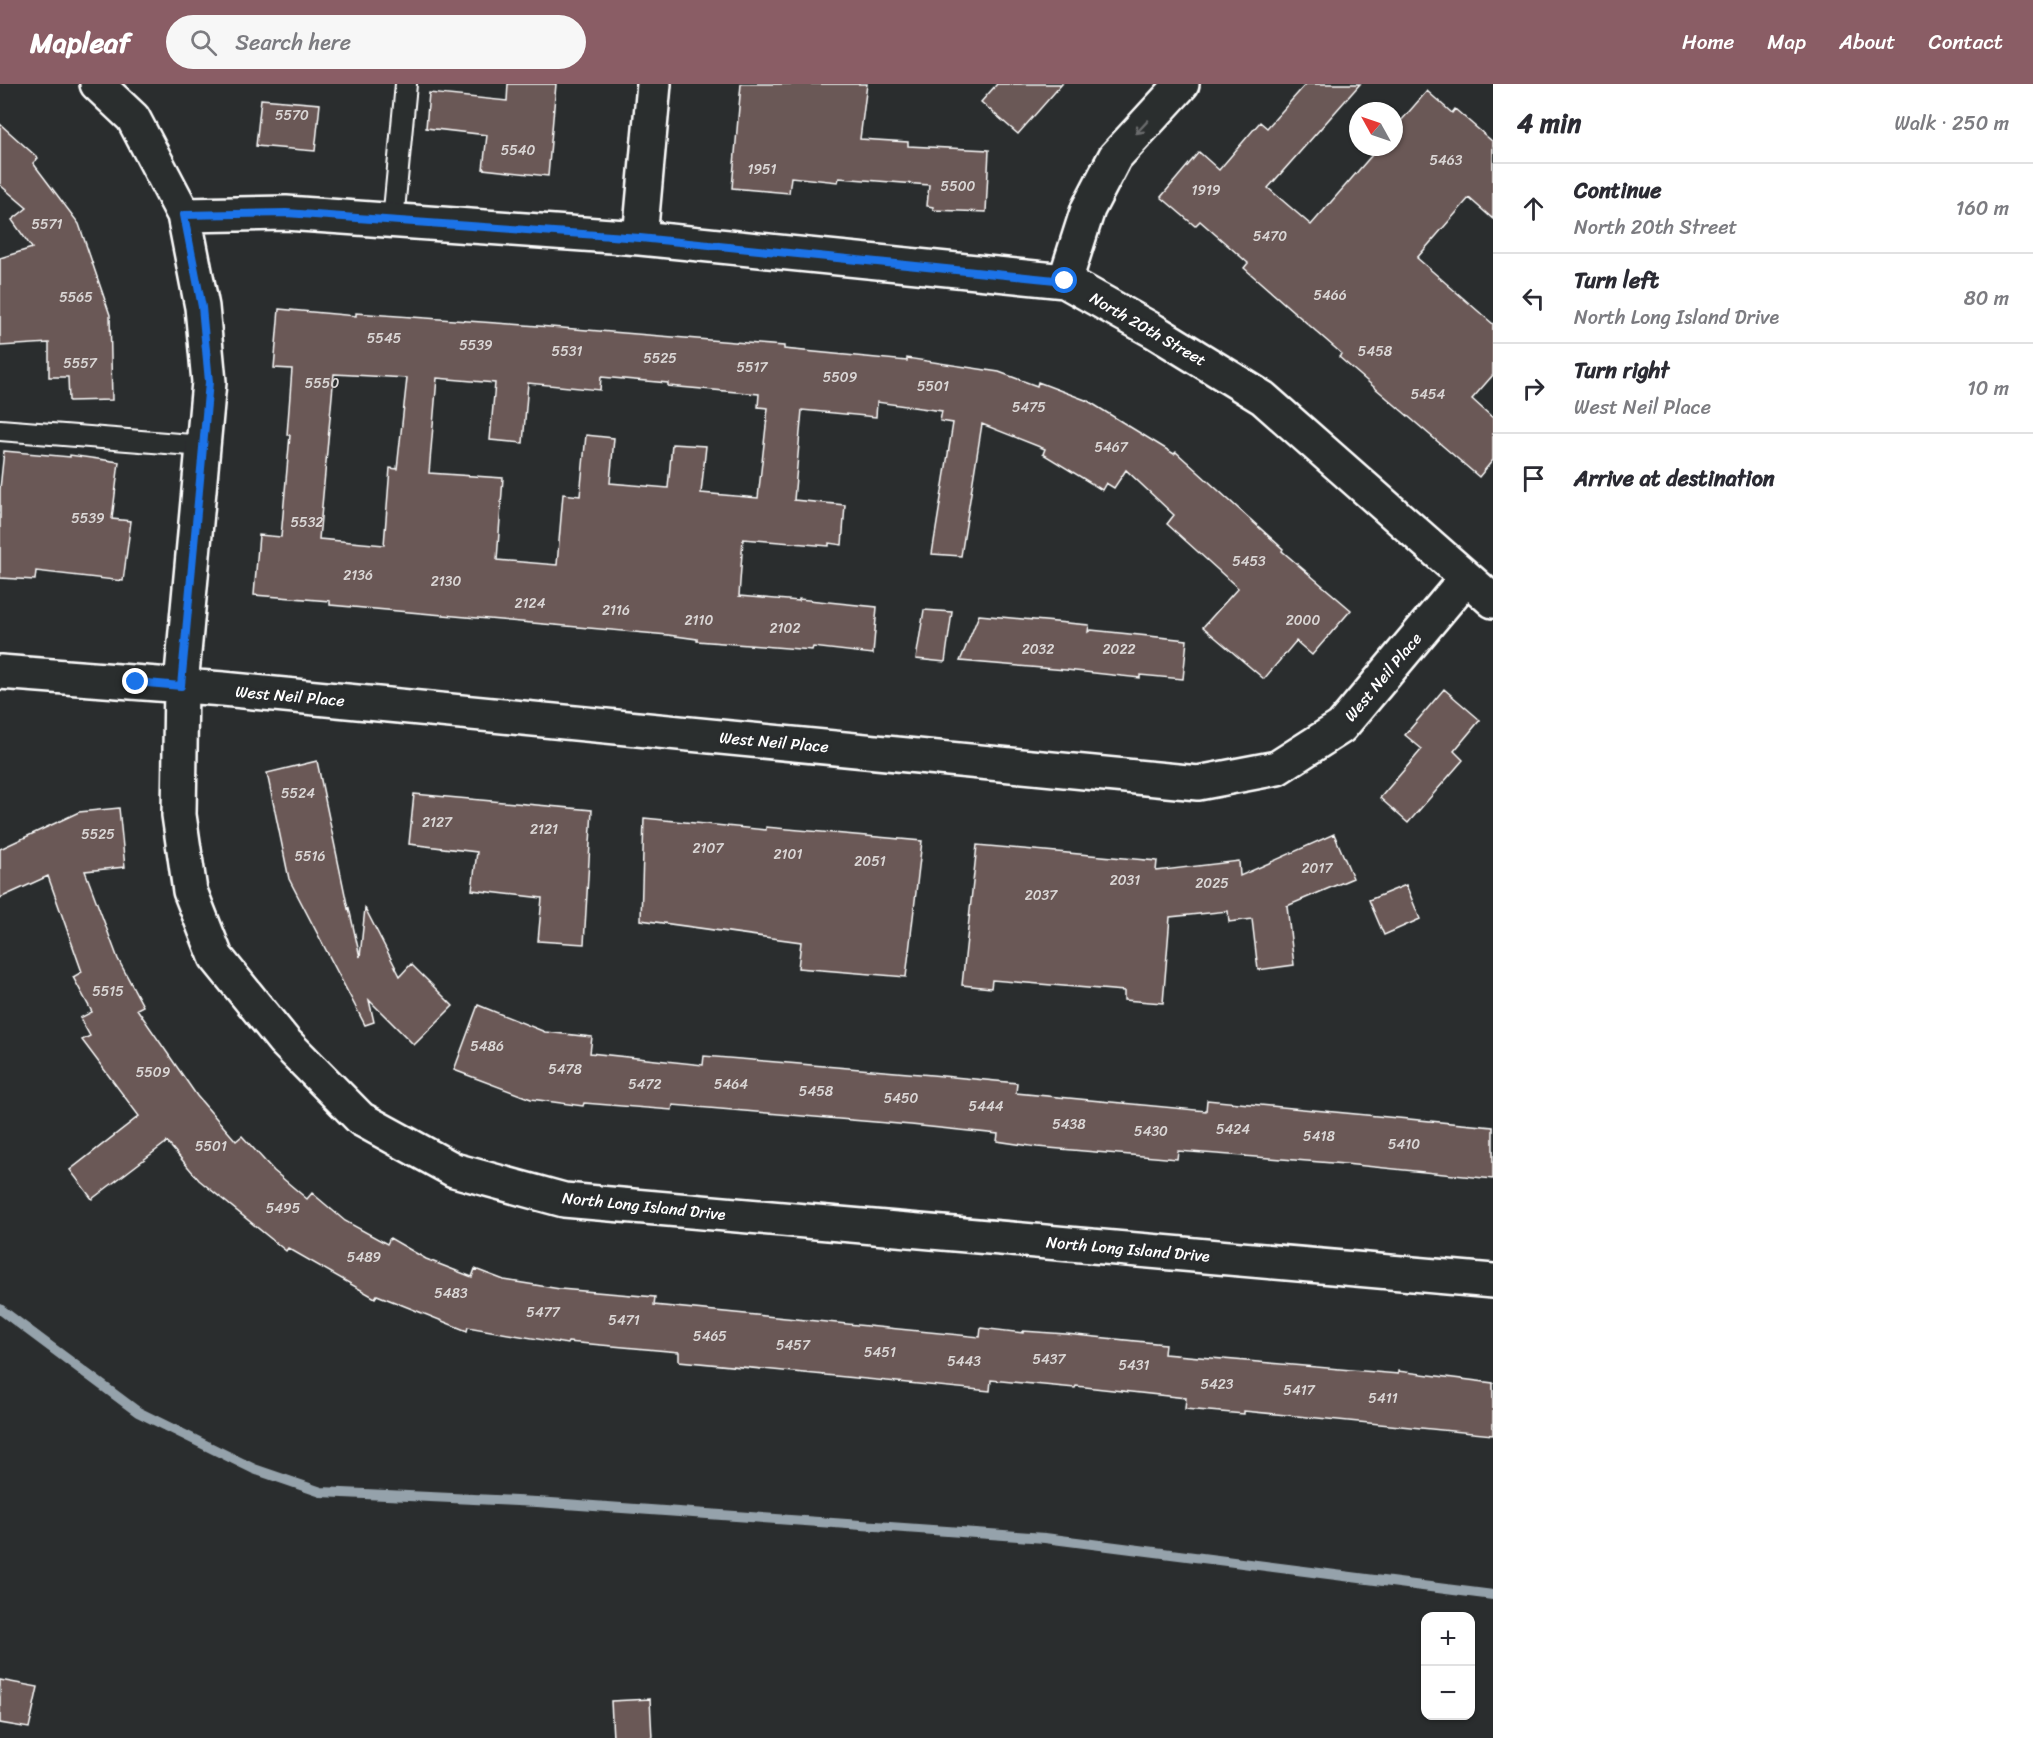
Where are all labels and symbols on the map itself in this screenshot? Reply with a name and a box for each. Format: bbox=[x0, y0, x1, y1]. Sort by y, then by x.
north arrow bbox=[1349, 102, 1403, 156]
house number: 5570 bbox=[275, 103, 309, 128]
one-way arrow bbox=[1136, 119, 1150, 134]
house number: 5540 bbox=[501, 138, 535, 163]
house number: 5463 bbox=[1430, 148, 1463, 173]
house number: 1951 bbox=[747, 157, 777, 182]
house number: 5500 bbox=[941, 174, 976, 199]
house number: 1919 bbox=[1191, 178, 1221, 203]
house number: 5571 bbox=[31, 212, 63, 237]
house number: 5470 bbox=[1253, 224, 1287, 249]
route start bbox=[1051, 267, 1077, 293]
house number: 5466 bbox=[1313, 283, 1347, 308]
street label: North 20th Street bbox=[1084, 284, 1212, 374]
house number: 5565 bbox=[59, 285, 93, 310]
house number: 5545 bbox=[367, 326, 402, 351]
house number: 5539 bbox=[459, 333, 493, 358]
house number: 5531 bbox=[552, 339, 582, 364]
house number: 5458 bbox=[1358, 339, 1393, 364]
house number: 5525 bbox=[643, 346, 677, 371]
house number: 5557 bbox=[63, 351, 98, 376]
house number: 5517 bbox=[736, 355, 769, 380]
house number: 5509 bbox=[823, 365, 858, 390]
house number: 5550 bbox=[305, 371, 339, 396]
house number: 5501 bbox=[917, 374, 949, 399]
house number: 5454 bbox=[1411, 382, 1446, 407]
house number: 5475 bbox=[1012, 395, 1046, 420]
house number: 5467 bbox=[1094, 435, 1129, 460]
house number: 5539 bbox=[71, 506, 105, 531]
house number: 5532 bbox=[291, 510, 323, 535]
house number: 5453 bbox=[1232, 549, 1266, 574]
house number: 2136 bbox=[343, 563, 373, 588]
house number: 2130 bbox=[431, 569, 461, 594]
house number: 2124 bbox=[515, 591, 546, 616]
house number: 2116 bbox=[602, 598, 630, 623]
house number: 2110 bbox=[685, 608, 714, 633]
house number: 2000 bbox=[1286, 608, 1320, 633]
house number: 2102 bbox=[769, 616, 801, 641]
street label: West Neil Place bbox=[1337, 626, 1429, 728]
house number: 2032 bbox=[1022, 637, 1054, 662]
house number: 2022 bbox=[1102, 637, 1136, 662]
route end bbox=[122, 668, 148, 694]
street label: West Neil Place bbox=[234, 677, 346, 715]
street label: West Neil Place bbox=[718, 723, 830, 761]
house number: 5524 bbox=[281, 781, 315, 806]
house number: 2127 bbox=[422, 810, 453, 835]
house number: 2121 bbox=[530, 817, 558, 842]
house number: 5525 bbox=[81, 822, 115, 847]
house number: 2107 bbox=[693, 836, 724, 861]
house number: 2101 bbox=[774, 842, 802, 867]
house number: 5516 bbox=[294, 844, 326, 869]
house number: 2051 bbox=[854, 849, 886, 874]
house number: 2017 bbox=[1302, 856, 1333, 881]
house number: 2031 bbox=[1110, 868, 1140, 893]
house number: 2025 bbox=[1195, 871, 1229, 896]
house number: 2037 bbox=[1025, 883, 1058, 908]
house number: 5515 bbox=[92, 979, 124, 1004]
house number: 5486 bbox=[470, 1034, 504, 1059]
house number: 5478 bbox=[548, 1057, 582, 1082]
house number: 5509 bbox=[136, 1060, 171, 1085]
house number: 5472 bbox=[628, 1072, 662, 1097]
house number: 5464 bbox=[714, 1072, 748, 1097]
house number: 5458 bbox=[799, 1079, 834, 1104]
house number: 5450 bbox=[884, 1086, 918, 1111]
house number: 5444 bbox=[969, 1094, 1004, 1119]
house number: 5438 bbox=[1052, 1112, 1086, 1137]
house number: 5424 bbox=[1216, 1117, 1250, 1142]
house number: 5430 bbox=[1134, 1119, 1168, 1144]
house number: 5418 bbox=[1303, 1124, 1335, 1149]
house number: 5410 bbox=[1388, 1132, 1420, 1157]
house number: 5501 bbox=[195, 1134, 227, 1159]
street label: North Long Island Drive bbox=[561, 1183, 727, 1229]
house number: 5495 bbox=[266, 1196, 301, 1221]
street label: North Long Island Drive bbox=[1045, 1227, 1211, 1271]
house number: 5489 bbox=[347, 1245, 382, 1270]
house number: 5483 bbox=[434, 1281, 468, 1306]
house number: 5477 bbox=[526, 1300, 561, 1325]
house number: 5471 bbox=[608, 1308, 640, 1333]
house number: 5465 bbox=[693, 1324, 727, 1349]
house number: 5457 bbox=[776, 1333, 811, 1358]
house number: 5451 bbox=[864, 1340, 896, 1365]
house number: 5437 bbox=[1033, 1347, 1066, 1372]
house number: 5443 bbox=[947, 1349, 981, 1374]
house number: 5431 bbox=[1119, 1353, 1150, 1378]
house number: 5423 bbox=[1200, 1372, 1234, 1397]
house number: 5417 bbox=[1283, 1378, 1316, 1403]
house number: 5411 bbox=[1368, 1386, 1398, 1411]

